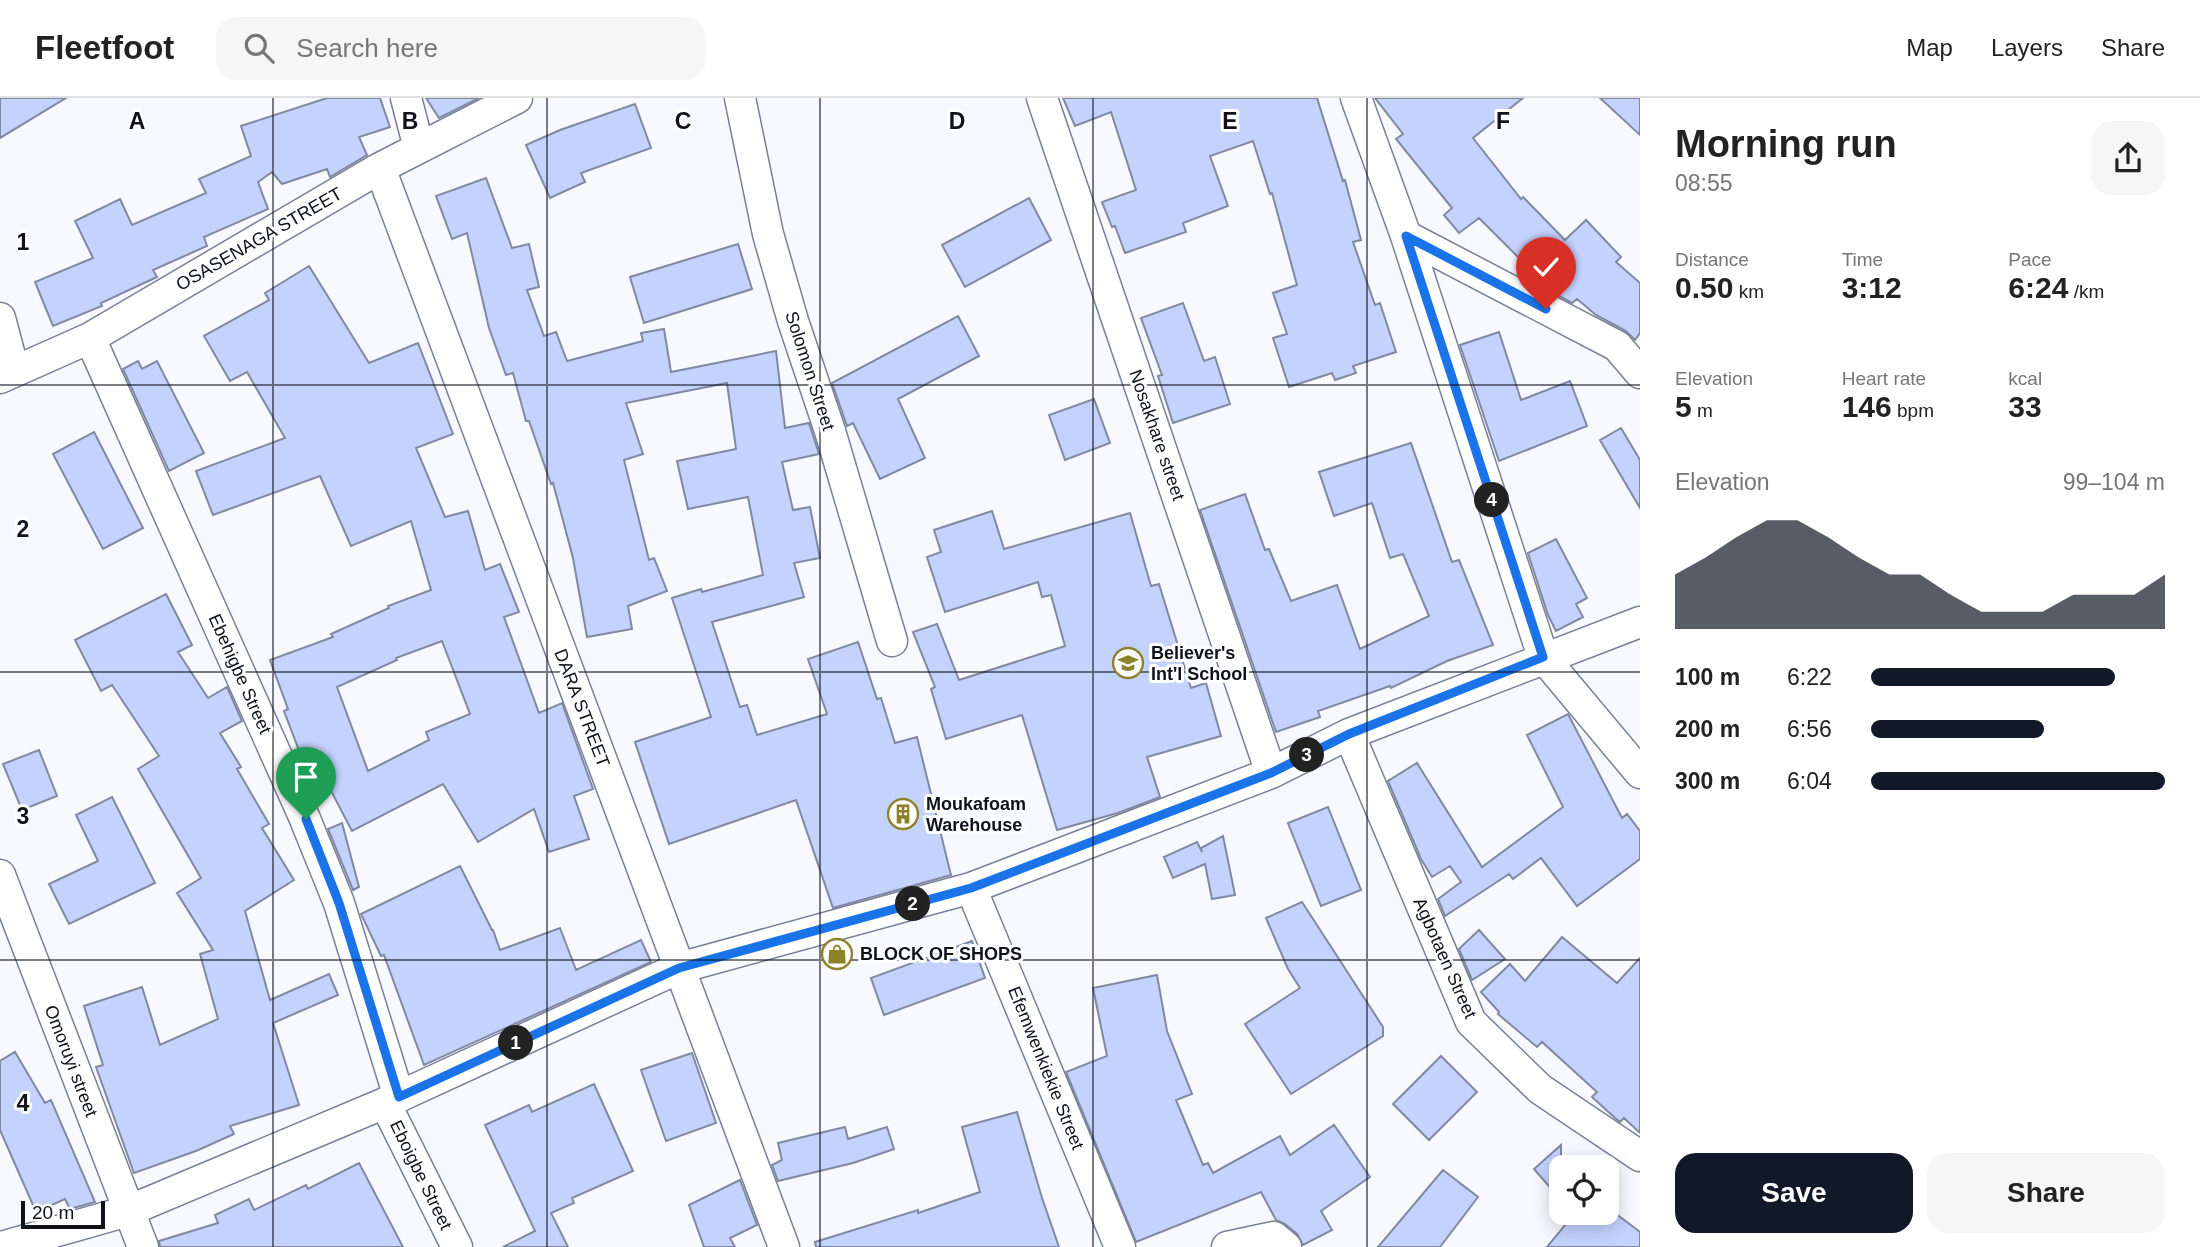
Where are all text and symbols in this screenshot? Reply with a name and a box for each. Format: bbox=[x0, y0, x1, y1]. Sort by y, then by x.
search box bbox=[216, 17, 706, 80]
text: Fleetfoot bbox=[35, 29, 174, 66]
icon: search bbox=[240, 29, 278, 67]
text: Search here bbox=[296, 33, 438, 63]
text: Map bbox=[1906, 34, 1953, 61]
text: Layers bbox=[1991, 34, 2063, 61]
text: Share bbox=[2101, 34, 2165, 61]
text: A bbox=[129, 108, 145, 134]
text: B bbox=[402, 108, 418, 134]
text: C bbox=[675, 108, 691, 134]
text: D bbox=[949, 108, 965, 134]
text: E bbox=[1222, 108, 1238, 134]
text: F bbox=[1496, 108, 1510, 134]
button: share bbox=[2091, 121, 2165, 195]
text: Morning run bbox=[1675, 123, 1897, 165]
text: 08:55 bbox=[1675, 170, 1733, 196]
street label: OSASENAGA STREET bbox=[173, 183, 345, 295]
text: 1 bbox=[17, 229, 30, 255]
pin bbox=[1516, 237, 1576, 309]
icon: check bbox=[1527, 248, 1565, 286]
text: Distance bbox=[1675, 249, 1749, 270]
text: Time bbox=[1842, 249, 1883, 270]
text: Pace bbox=[2008, 249, 2052, 270]
text: 0.50 bbox=[1675, 271, 1733, 304]
text: 3:12 bbox=[1842, 271, 1902, 304]
text: 6:24 bbox=[2008, 271, 2068, 304]
text: km bbox=[1733, 281, 1764, 302]
text: /km bbox=[2068, 281, 2104, 302]
street label: Solomon Street bbox=[781, 309, 839, 433]
street label: Nosakhare street bbox=[1125, 367, 1189, 503]
text: Elevation bbox=[1675, 368, 1753, 389]
text: Heart rate bbox=[1842, 368, 1926, 389]
text: kcal bbox=[2008, 368, 2042, 389]
text: 5 bbox=[1675, 390, 1692, 423]
text: 146 bbox=[1842, 390, 1892, 423]
text: 33 bbox=[2008, 390, 2042, 423]
text: m bbox=[1692, 400, 1713, 421]
text: bpm bbox=[1892, 400, 1934, 421]
text: Elevation bbox=[1675, 469, 1770, 495]
text: 99–104 m bbox=[2063, 469, 2165, 495]
pin: 4 bbox=[1474, 482, 1510, 518]
text: 4 bbox=[1486, 489, 1497, 510]
text: 2 bbox=[17, 516, 29, 542]
street label: Ebehigbe Street bbox=[205, 611, 275, 737]
place label: Believer's Int'l School bbox=[1151, 643, 1247, 684]
street label: DARA STREET bbox=[550, 646, 614, 770]
school or university icon: Believer's Int'l School bbox=[1111, 646, 1145, 680]
text: 100 m bbox=[1675, 664, 1740, 690]
text: 6:22 bbox=[1787, 664, 1832, 690]
text: 200 m bbox=[1675, 716, 1740, 742]
text: 6:56 bbox=[1787, 716, 1832, 742]
pin: 3 bbox=[1290, 738, 1324, 772]
text: 3 bbox=[1301, 744, 1312, 765]
pin bbox=[276, 747, 336, 819]
icon: arrive bbox=[287, 758, 325, 796]
text: 300 m bbox=[1675, 768, 1740, 794]
text: 6:04 bbox=[1787, 768, 1832, 794]
place label: Moukafoam Warehouse bbox=[926, 794, 1026, 835]
building icon: Moukafoam Warehouse bbox=[886, 797, 920, 831]
text: 3 bbox=[17, 803, 29, 829]
pin: 2 bbox=[895, 886, 930, 922]
text: 2 bbox=[907, 893, 918, 914]
street label: Agbotaen Street bbox=[1409, 895, 1481, 1021]
shop icon: BLOCK OF SHOPS bbox=[820, 937, 854, 971]
place label: BLOCK OF SHOPS bbox=[860, 944, 1022, 964]
street label: Efemwenkiekie Street bbox=[1004, 984, 1088, 1152]
street label: Omoruyi street bbox=[41, 1002, 101, 1120]
pin: 1 bbox=[498, 1026, 534, 1060]
text: 1 bbox=[510, 1032, 521, 1053]
text: 4 bbox=[17, 1090, 30, 1116]
street label: Eboigbe Street bbox=[386, 1117, 456, 1233]
button: Save bbox=[1675, 1153, 1913, 1233]
button: Share bbox=[1927, 1153, 2165, 1233]
map controls bbox=[1549, 1155, 1619, 1225]
button: locate bbox=[1549, 1155, 1619, 1225]
scale bar bbox=[21, 1198, 105, 1230]
text: 20 m bbox=[32, 1202, 74, 1223]

